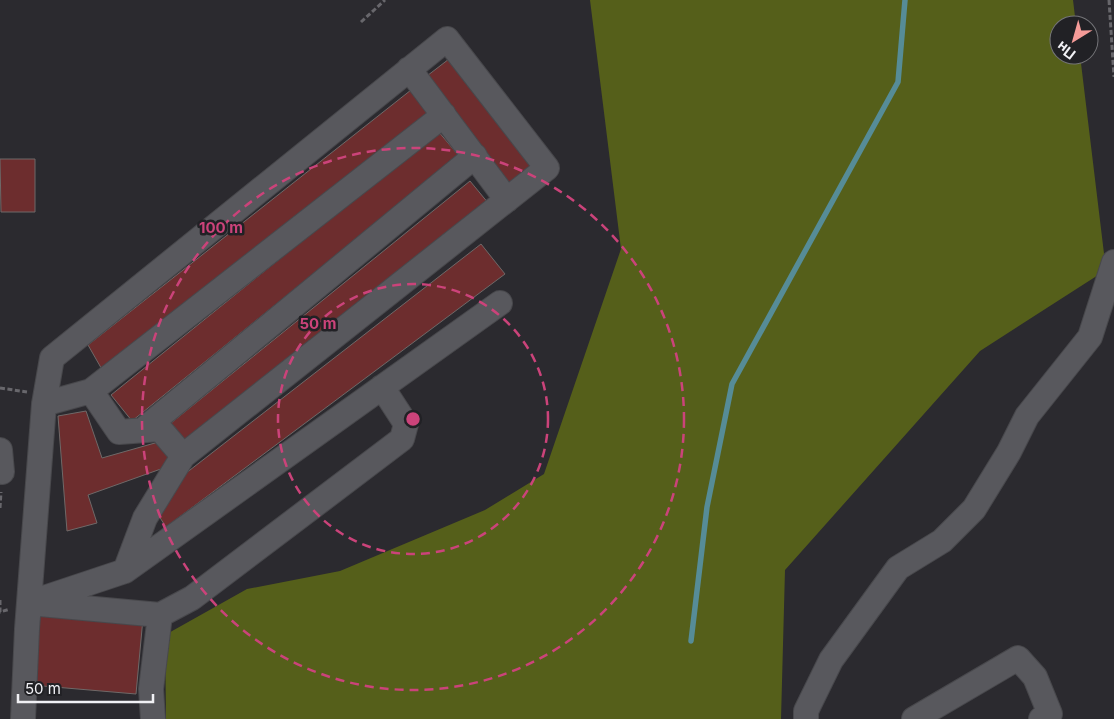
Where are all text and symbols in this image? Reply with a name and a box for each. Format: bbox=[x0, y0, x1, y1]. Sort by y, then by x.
north arrow bbox=[1049, 15, 1099, 65]
text: Пн bbox=[1053, 38, 1079, 63]
text: 100 m bbox=[199, 218, 243, 237]
text: 50 m bbox=[300, 314, 336, 333]
centre of rings bbox=[404, 410, 422, 428]
scale bar bbox=[18, 672, 152, 704]
text: 50 m bbox=[25, 679, 61, 698]

